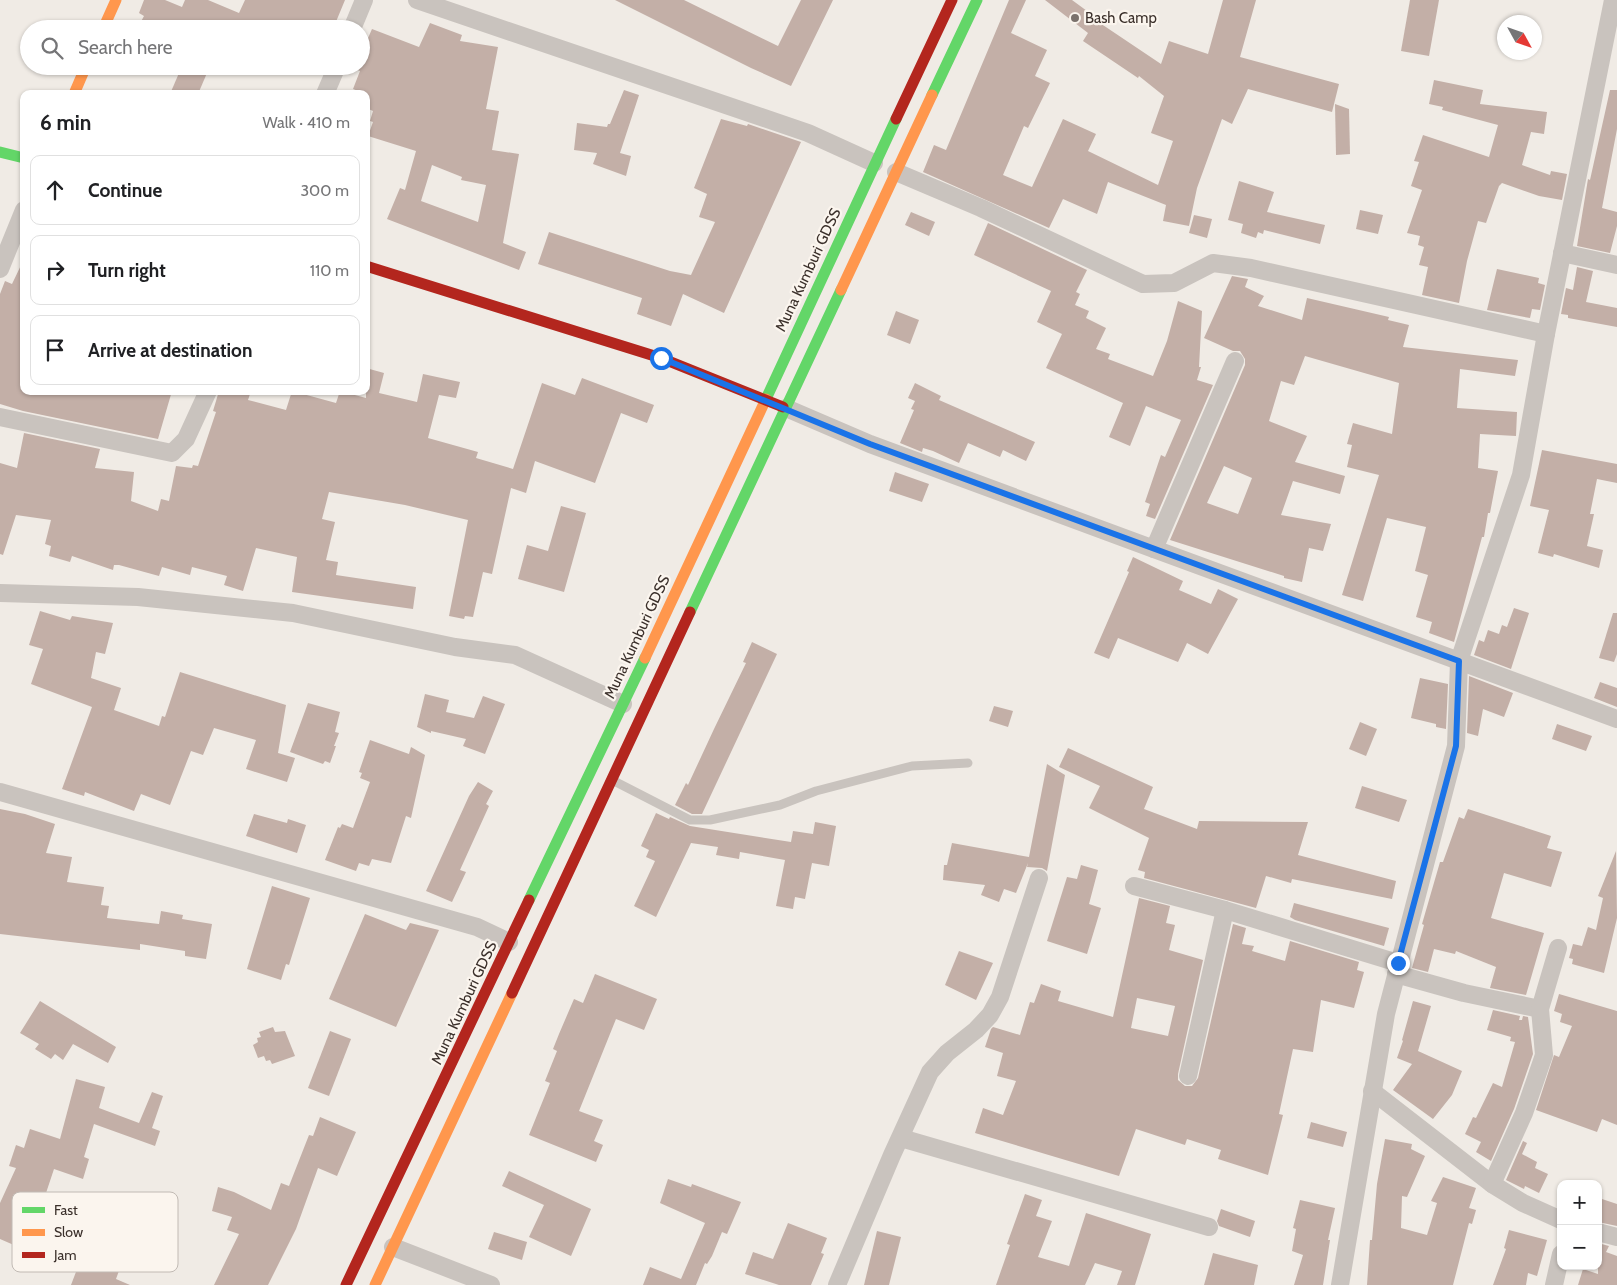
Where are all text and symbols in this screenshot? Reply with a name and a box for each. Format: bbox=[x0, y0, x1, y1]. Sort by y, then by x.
place label: Bash Camp bbox=[1085, 9, 1157, 27]
marker: Bash Camp bbox=[1069, 12, 1081, 24]
north arrow bbox=[1497, 15, 1542, 60]
search box bbox=[20, 20, 370, 75]
icon: search bbox=[38, 34, 66, 62]
text: Search here bbox=[78, 36, 172, 59]
text: 6 min bbox=[40, 110, 91, 135]
text: Walk · 410 m bbox=[263, 113, 350, 132]
icon: ahead bbox=[41, 176, 69, 204]
text: Continue bbox=[88, 179, 162, 202]
text: 300 m bbox=[300, 181, 349, 200]
street label: Muna Kumburi GDSS bbox=[772, 205, 845, 335]
icon: right bbox=[41, 256, 69, 284]
text: Turn right bbox=[88, 259, 166, 282]
text: 110 m bbox=[310, 261, 349, 280]
icon: arrive bbox=[41, 336, 69, 364]
text: Arrive at destination bbox=[88, 339, 252, 362]
route start bbox=[650, 347, 673, 370]
street label: Muna Kumburi GDSS bbox=[601, 572, 674, 702]
street label: Muna Kumburi GDSS bbox=[428, 938, 501, 1068]
route end bbox=[1387, 952, 1410, 975]
map controls bbox=[1557, 1180, 1602, 1270]
button: + bbox=[1557, 1180, 1602, 1225]
legend bbox=[12, 1192, 178, 1272]
text: Fast bbox=[54, 1201, 78, 1219]
text: Slow bbox=[54, 1223, 83, 1241]
button: − bbox=[1557, 1225, 1602, 1270]
text: Jam bbox=[53, 1246, 76, 1264]

